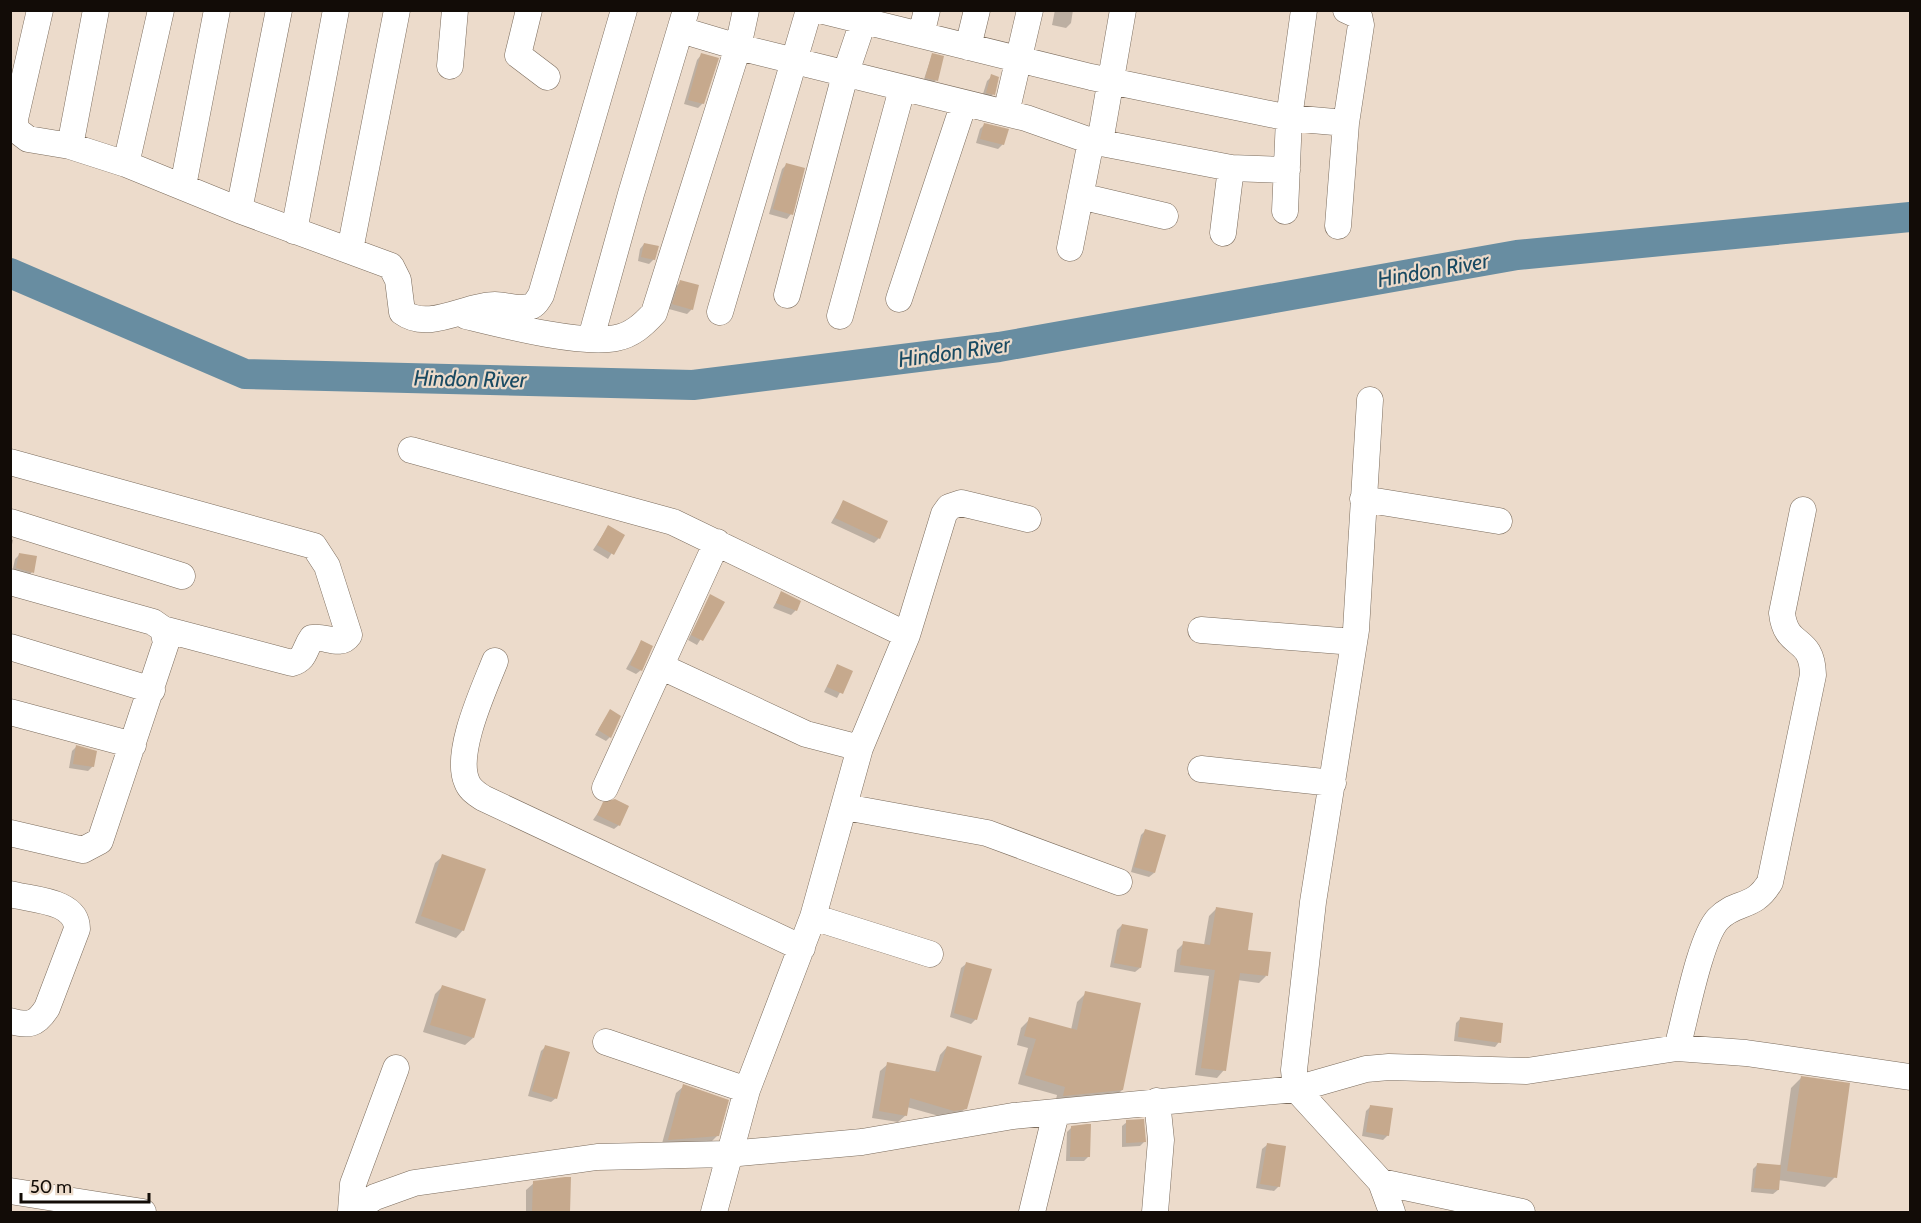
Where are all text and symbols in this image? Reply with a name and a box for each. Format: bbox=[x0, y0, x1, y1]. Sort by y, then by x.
water label: Hindon River bbox=[1375, 247, 1492, 293]
water label: Hindon River bbox=[896, 331, 1013, 373]
water label: Hindon River bbox=[413, 365, 528, 394]
scale bar bbox=[21, 1166, 148, 1204]
text: 50 m bbox=[30, 1176, 72, 1198]

